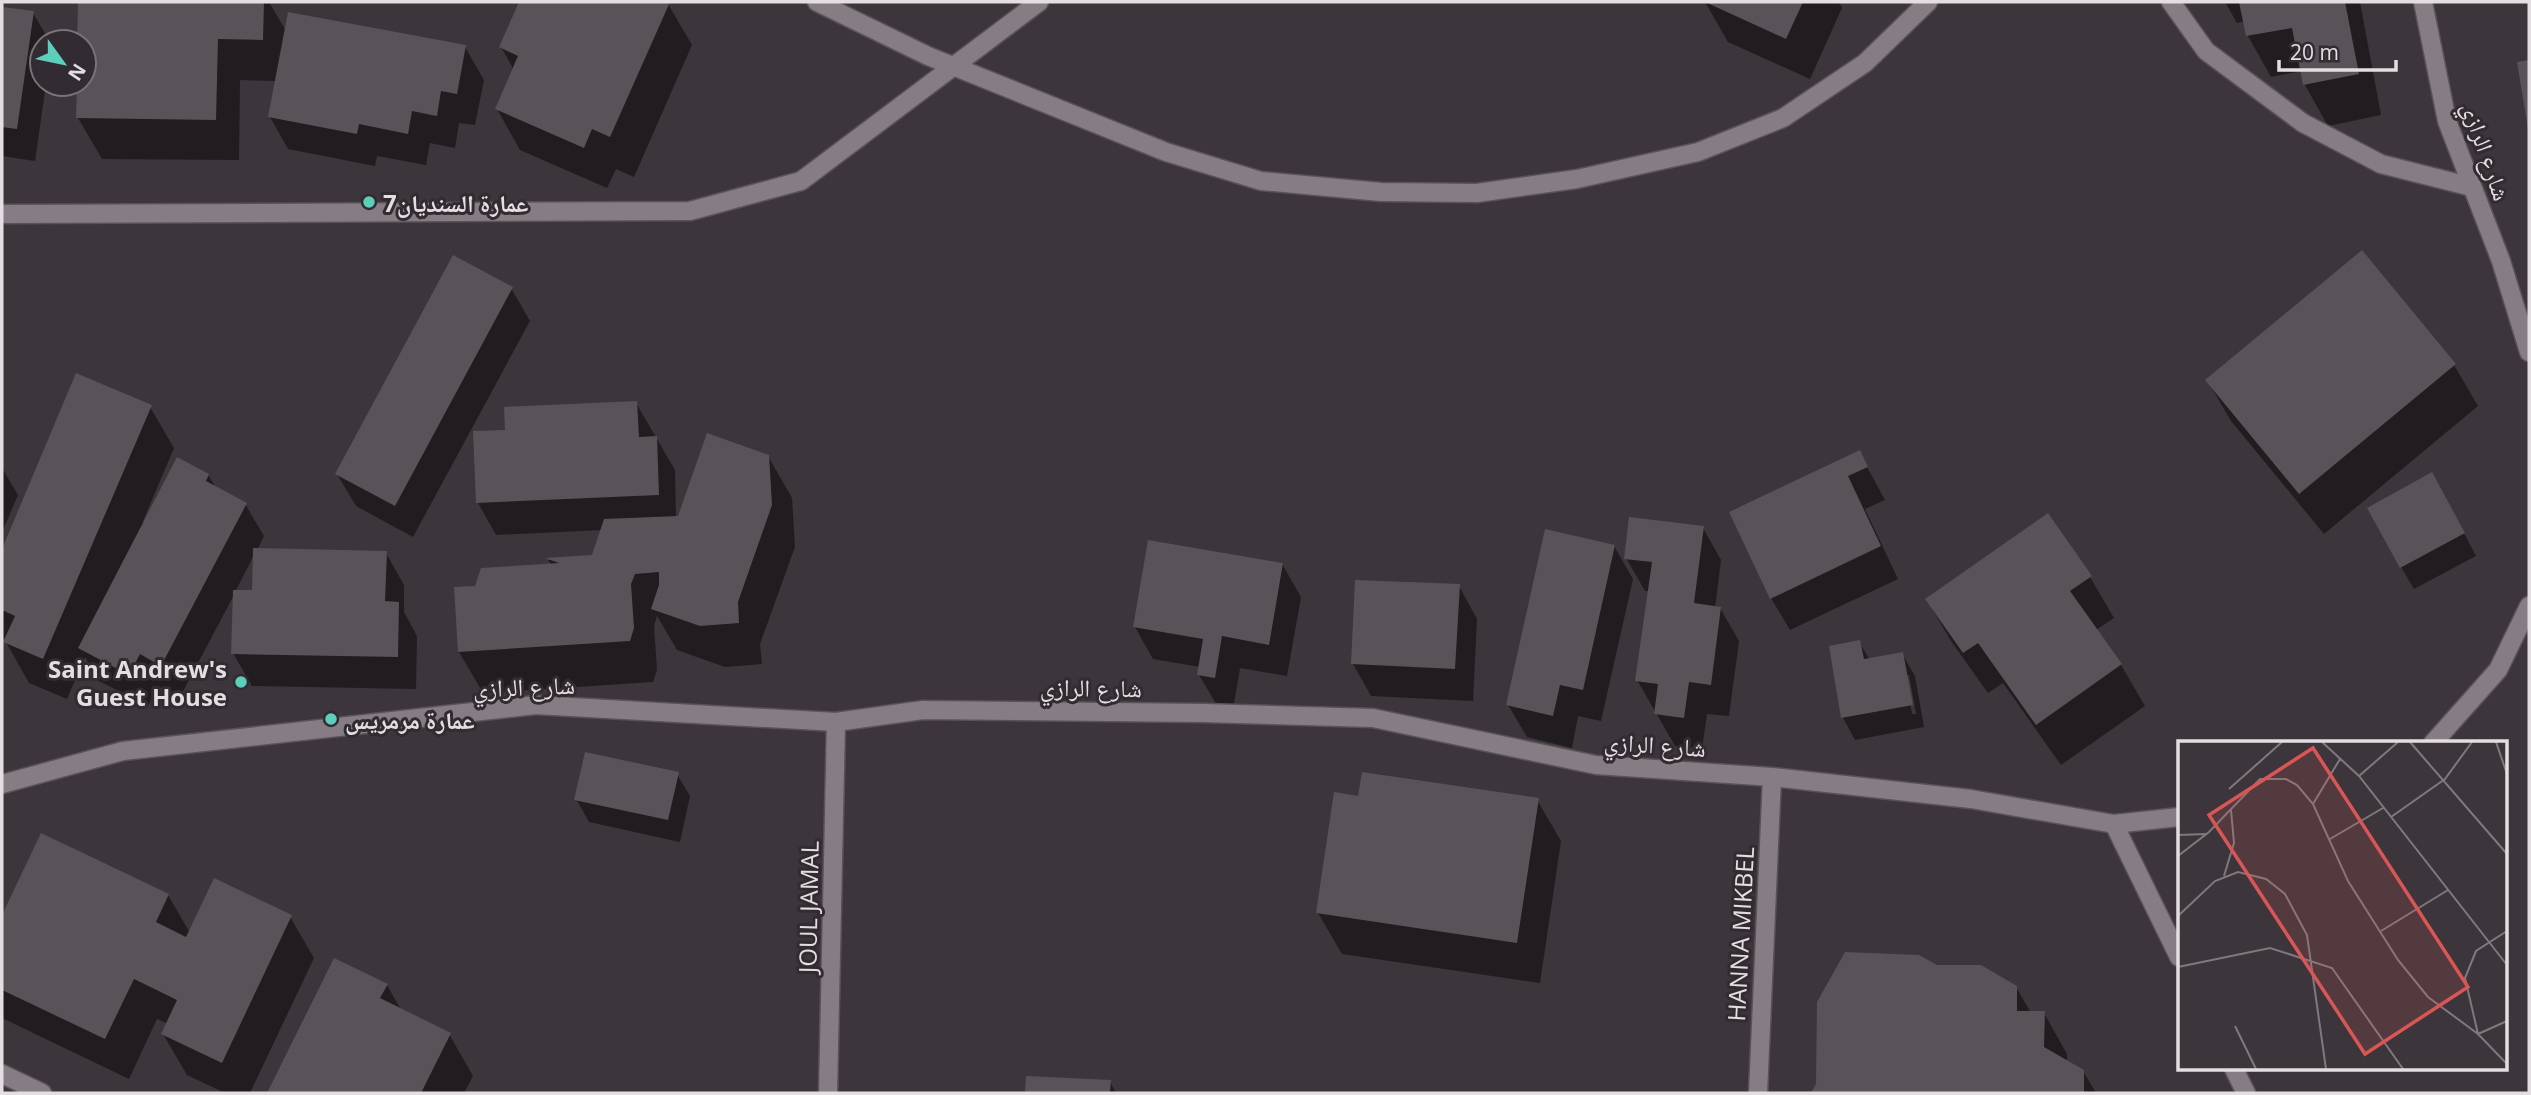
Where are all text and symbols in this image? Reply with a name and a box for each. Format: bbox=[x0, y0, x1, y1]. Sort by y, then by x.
north arrow bbox=[28, 28, 98, 98]
scale bar bbox=[2279, 28, 2396, 72]
text: 20 m bbox=[2290, 38, 2339, 66]
text: N bbox=[62, 59, 92, 86]
street label: شارع الرازي bbox=[2451, 97, 2519, 206]
place label: عمارة السنديان7 bbox=[383, 186, 529, 219]
marker: عمارة السنديان7 bbox=[361, 194, 377, 210]
place label: Saint Andrew's Guest House bbox=[48, 652, 227, 713]
street label: شارع الرازي bbox=[472, 668, 576, 708]
street label: شارع الرازي bbox=[1040, 670, 1142, 708]
marker: Saint Andrew's Guest House bbox=[233, 674, 249, 690]
place label: عمارة مرمريس bbox=[345, 703, 475, 736]
marker: عمارة مرمريس bbox=[323, 711, 339, 727]
street label: شارع الرازي bbox=[1603, 724, 1707, 768]
inset map bbox=[2178, 741, 2506, 1070]
street label: JOUL JAMAL bbox=[790, 841, 826, 975]
street label: HANNA MIKBEL bbox=[1719, 846, 1761, 1022]

